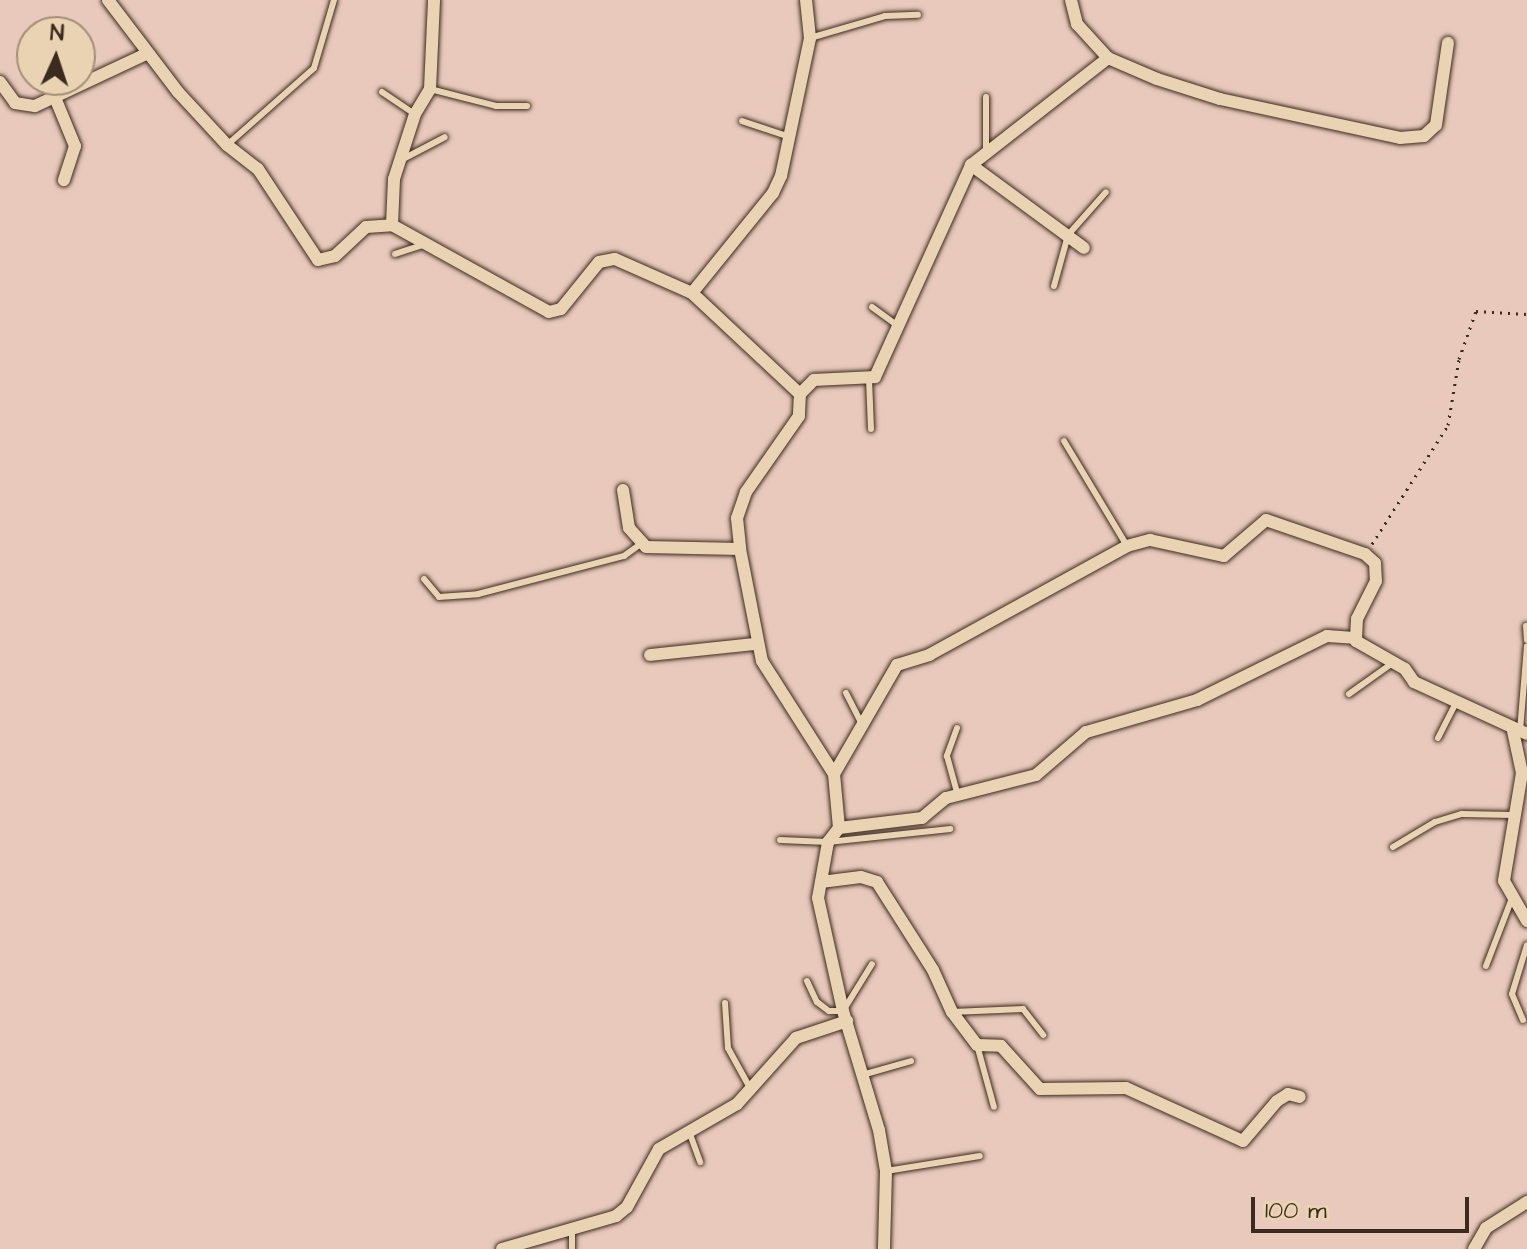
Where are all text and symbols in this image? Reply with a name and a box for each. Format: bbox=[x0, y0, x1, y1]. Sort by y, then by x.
north arrow bbox=[16, 16, 96, 96]
text: N bbox=[49, 18, 65, 49]
scale bar bbox=[1255, 1181, 1473, 1231]
text: 100 m bbox=[1265, 1194, 1327, 1228]

